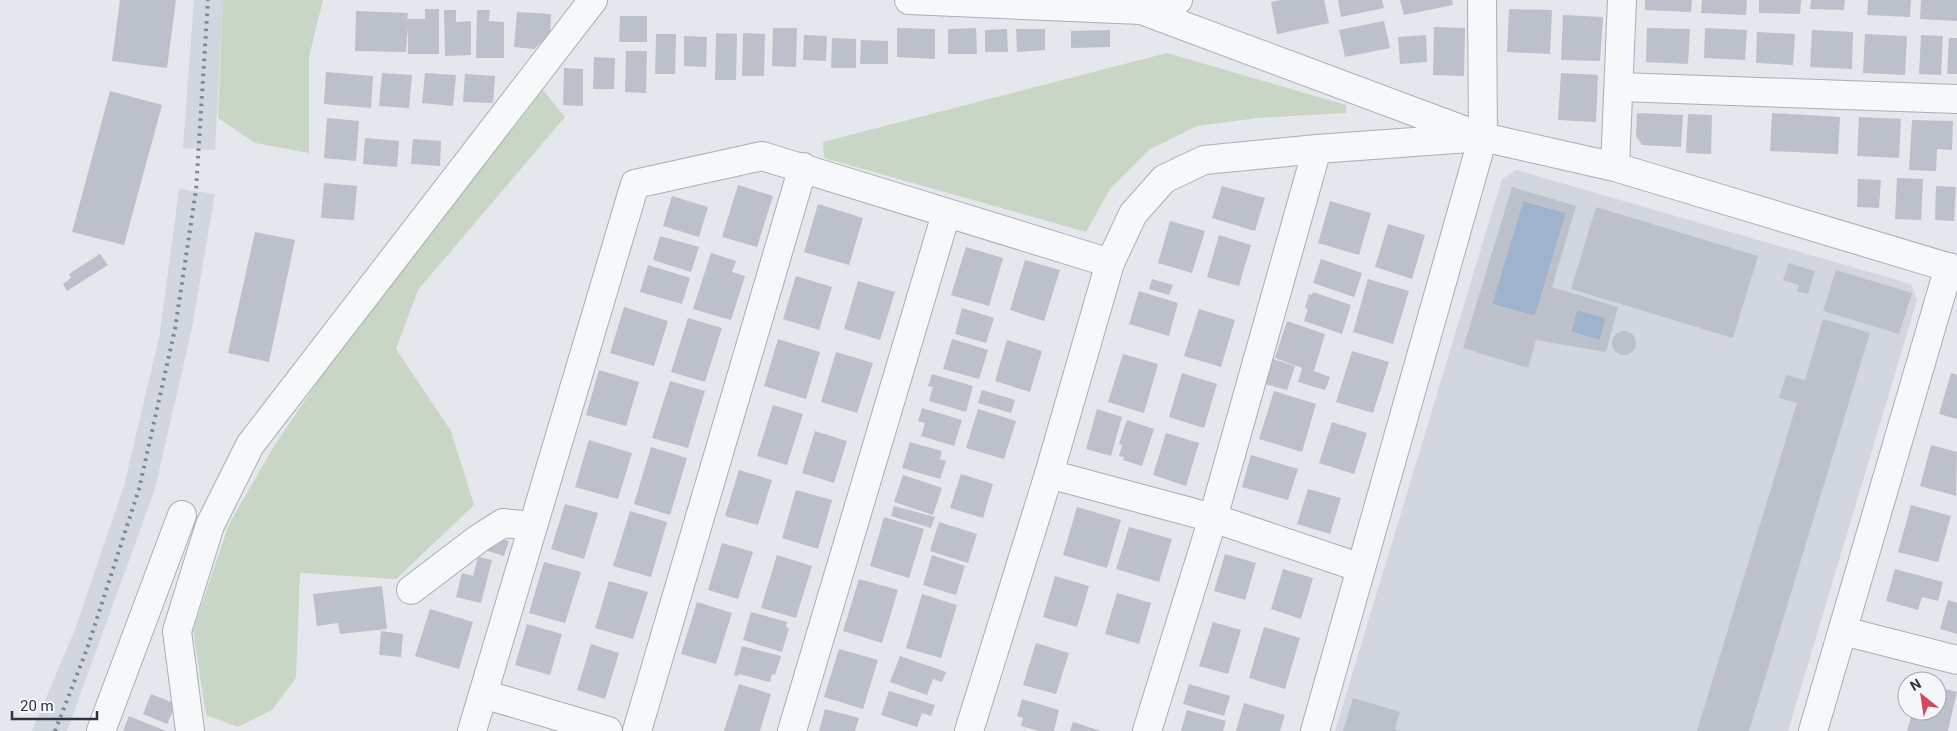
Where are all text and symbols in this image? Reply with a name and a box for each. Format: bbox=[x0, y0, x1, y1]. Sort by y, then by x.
north arrow bbox=[1897, 671, 1947, 721]
text: N bbox=[1907, 675, 1924, 694]
scale bar bbox=[12, 688, 98, 720]
text: 20 m bbox=[20, 697, 54, 715]

